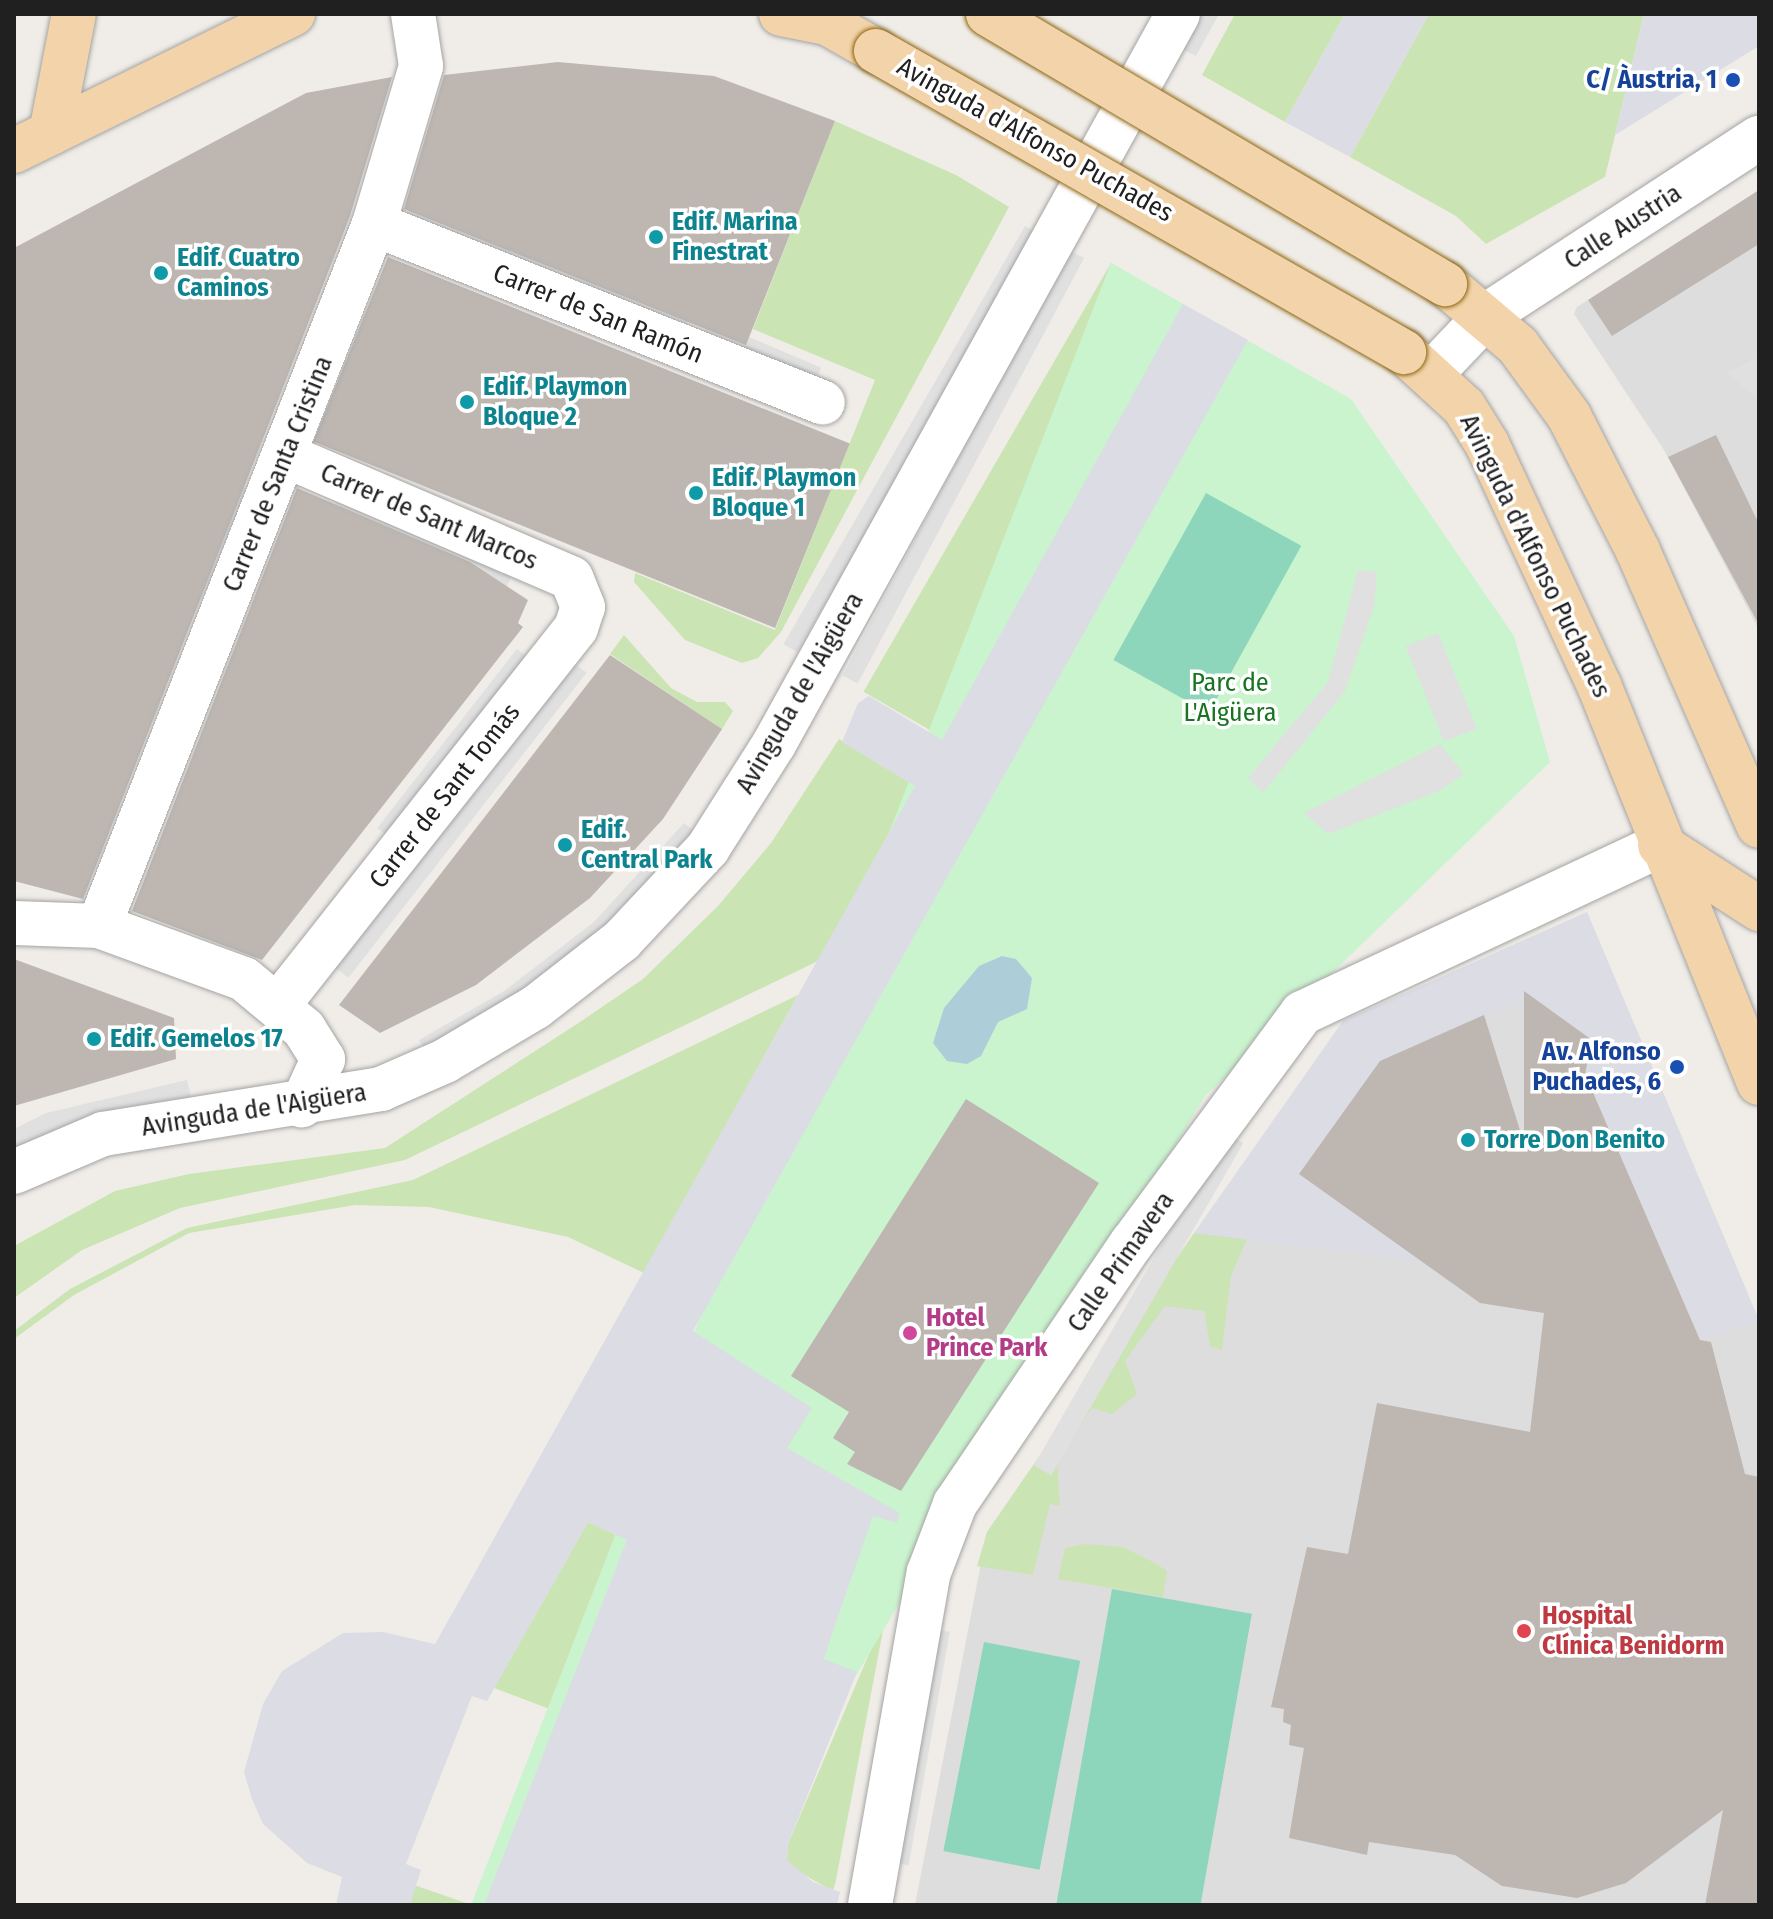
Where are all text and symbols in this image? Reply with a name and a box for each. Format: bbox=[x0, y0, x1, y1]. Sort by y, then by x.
street label: Avinguda d'Alfonso Puchades bbox=[892, 51, 1178, 229]
place label: C/ Àustria, 1 bbox=[1586, 64, 1717, 96]
marker: C/ Àustria, 1 bbox=[1724, 71, 1742, 89]
street label: Calle Austria bbox=[1559, 178, 1687, 276]
place label: Edif. Marina Finestrat bbox=[672, 206, 798, 268]
marker: Edif. Marina Finestrat bbox=[647, 228, 665, 246]
place label: Edif. Cuatro Caminos bbox=[177, 242, 300, 304]
street label: Carrer de San Ramón bbox=[489, 258, 707, 370]
marker: Edif. Cuatro Caminos bbox=[152, 264, 170, 282]
street label: Carrer de Santa Cristina bbox=[216, 352, 340, 596]
place label: Edif. Playmon Bloque 2 bbox=[483, 371, 627, 432]
marker: Edif. Playmon Bloque 2 bbox=[458, 393, 476, 411]
street label: Avinguda d'Alfonso Puchades bbox=[1453, 409, 1617, 703]
street label: Carrer de Sant Marcos bbox=[316, 457, 542, 577]
place label: Edif. Playmon Bloque 1 bbox=[712, 462, 856, 524]
marker: Edif. Playmon Bloque 1 bbox=[687, 484, 705, 502]
street label: Avinguda de l'Aigüera bbox=[730, 587, 870, 799]
park label: Parc de L'Aigüera bbox=[1183, 667, 1277, 728]
street label: Carrer de Sant Tomás bbox=[363, 697, 527, 895]
place label: Edif. Central Park bbox=[581, 814, 713, 876]
marker: Edif. Central Park bbox=[556, 836, 574, 854]
place label: Edif. Gemelos 17 bbox=[110, 1023, 283, 1055]
marker: Edif. Gemelos 17 bbox=[85, 1030, 103, 1048]
place label: Av. Alfonso Puchades, 6 bbox=[1532, 1036, 1661, 1098]
marker: Av. Alfonso Puchades, 6 bbox=[1668, 1058, 1686, 1076]
street label: Avinguda de l'Aigüera bbox=[139, 1077, 369, 1143]
place label: Torre Don Benito bbox=[1484, 1124, 1665, 1156]
marker: Torre Don Benito bbox=[1459, 1131, 1477, 1149]
street label: Calle Primavera bbox=[1061, 1186, 1181, 1338]
place label: Hotel Prince Park bbox=[926, 1302, 1047, 1364]
marker: Hotel Prince Park bbox=[901, 1324, 919, 1342]
place label: Hospital Clínica Benidorm bbox=[1542, 1600, 1724, 1662]
marker: Hospital Clínica Benidorm bbox=[1513, 1620, 1535, 1642]

